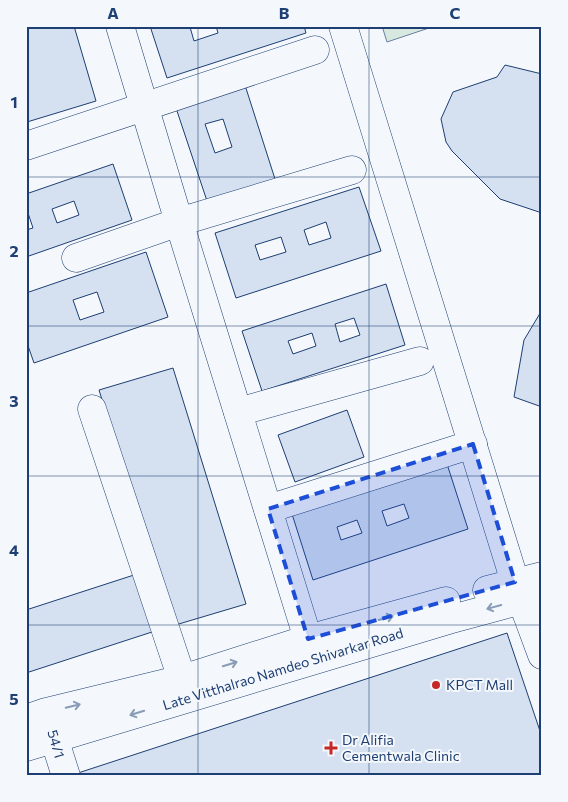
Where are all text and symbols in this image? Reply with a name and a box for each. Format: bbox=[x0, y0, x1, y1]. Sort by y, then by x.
text: A bbox=[107, 3, 119, 22]
text: B bbox=[279, 3, 290, 22]
text: C bbox=[450, 3, 461, 22]
text: 1 bbox=[10, 92, 18, 111]
text: 2 bbox=[9, 241, 19, 260]
text: 3 bbox=[9, 391, 19, 410]
text: 4 bbox=[9, 540, 19, 559]
one-way arrow bbox=[487, 603, 503, 613]
one-way arrow bbox=[377, 613, 393, 622]
street label: Late Vitthalrao Namdeo Shivarkar Road bbox=[160, 624, 405, 713]
one-way arrow bbox=[222, 658, 238, 668]
place label: KPCT Mall bbox=[446, 676, 513, 693]
marker: KPCT Mall bbox=[430, 679, 442, 691]
text: 5 bbox=[9, 689, 19, 708]
one-way arrow bbox=[65, 701, 81, 710]
one-way arrow bbox=[129, 708, 145, 718]
street label: 54/1 bbox=[44, 728, 69, 760]
place label: Dr Alifia Cementwala Clinic bbox=[342, 731, 460, 764]
marker: Dr Alifia Cementwala Clinic bbox=[324, 741, 338, 755]

